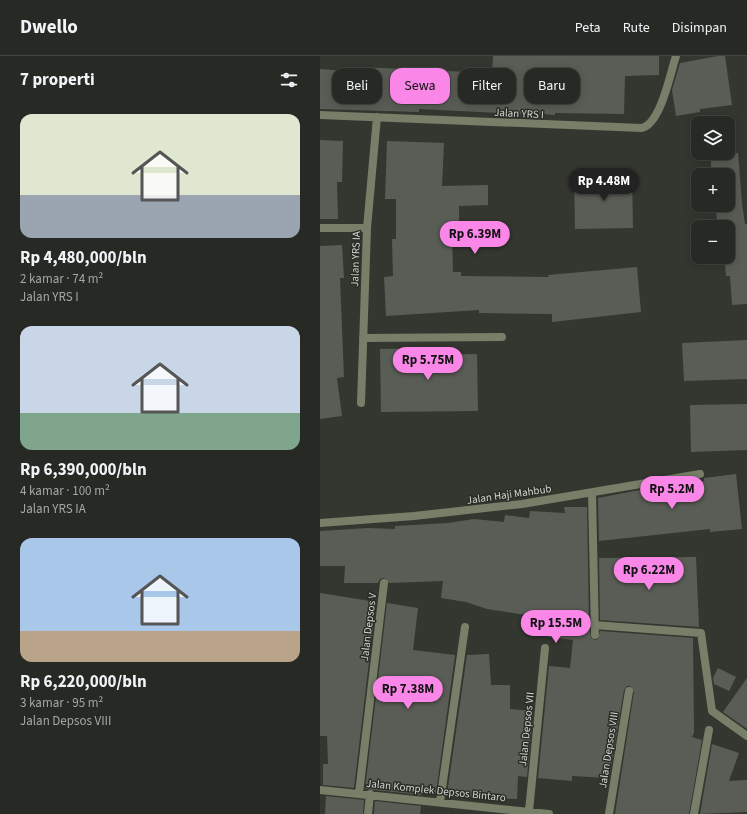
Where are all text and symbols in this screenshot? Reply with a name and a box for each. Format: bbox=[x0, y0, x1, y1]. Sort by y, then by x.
text: Dwello bbox=[20, 14, 78, 41]
text: Peta bbox=[575, 18, 601, 38]
text: Rute bbox=[623, 18, 650, 38]
text: Disimpan bbox=[672, 18, 727, 38]
text: 7 properti bbox=[20, 68, 95, 92]
chip: Beli bbox=[332, 68, 382, 104]
chip: Sewa bbox=[390, 68, 450, 104]
chip: Filter bbox=[458, 68, 516, 104]
chip: Baru bbox=[524, 68, 580, 104]
icon: filters bbox=[278, 69, 300, 91]
street label: Jalan YRS I bbox=[494, 105, 544, 122]
map controls bbox=[691, 116, 735, 264]
button: layers bbox=[691, 116, 735, 160]
icon: home bbox=[124, 140, 196, 212]
pin: Rp 4.48M bbox=[563, 168, 645, 202]
button: + bbox=[691, 168, 735, 212]
text: Rp 4.48M bbox=[578, 172, 630, 190]
button: − bbox=[691, 220, 735, 264]
pin: Rp 6.39M bbox=[434, 221, 516, 255]
text: Rp 6.39M bbox=[449, 225, 501, 243]
street label: Jalan YRS IA bbox=[347, 231, 364, 287]
text: Rp 4,480,000/bln bbox=[20, 246, 147, 270]
text: 2 kamar · 74 m² bbox=[20, 270, 103, 288]
text: Jalan YRS I bbox=[20, 288, 79, 306]
pin: Rp 5.75M bbox=[387, 347, 469, 381]
text: Rp 5.75M bbox=[402, 351, 454, 369]
icon: home bbox=[124, 352, 196, 424]
text: Rp 6,390,000/bln bbox=[20, 458, 147, 482]
pin: Rp 5.2M bbox=[635, 476, 709, 510]
text: Rp 5.2M bbox=[649, 480, 695, 498]
street label: Jalan Haji Mahbub bbox=[466, 481, 552, 508]
text: 4 kamar · 100 m² bbox=[20, 482, 110, 500]
text: Jalan YRS IA bbox=[20, 500, 86, 518]
pin: Rp 6.22M bbox=[608, 557, 690, 591]
text: Rp 6.22M bbox=[623, 561, 675, 579]
icon: home bbox=[124, 564, 196, 636]
street label: Jalan Depsos V bbox=[357, 592, 380, 662]
pin: Rp 15.5M bbox=[515, 610, 597, 644]
text: Rp 15.5M bbox=[530, 614, 582, 632]
text: Rp 6,220,000/bln bbox=[20, 670, 147, 694]
pin: Rp 7.38M bbox=[367, 676, 449, 710]
text: Rp 7.38M bbox=[382, 680, 434, 698]
street label: Jalan Depsos VII bbox=[515, 691, 538, 767]
text: 3 kamar · 95 m² bbox=[20, 694, 103, 712]
street label: Jalan Depsos VIII bbox=[595, 711, 622, 789]
text: Jalan Depsos VIII bbox=[20, 712, 111, 730]
street label: Jalan Komplek Depsos Bintaro bbox=[365, 776, 507, 805]

